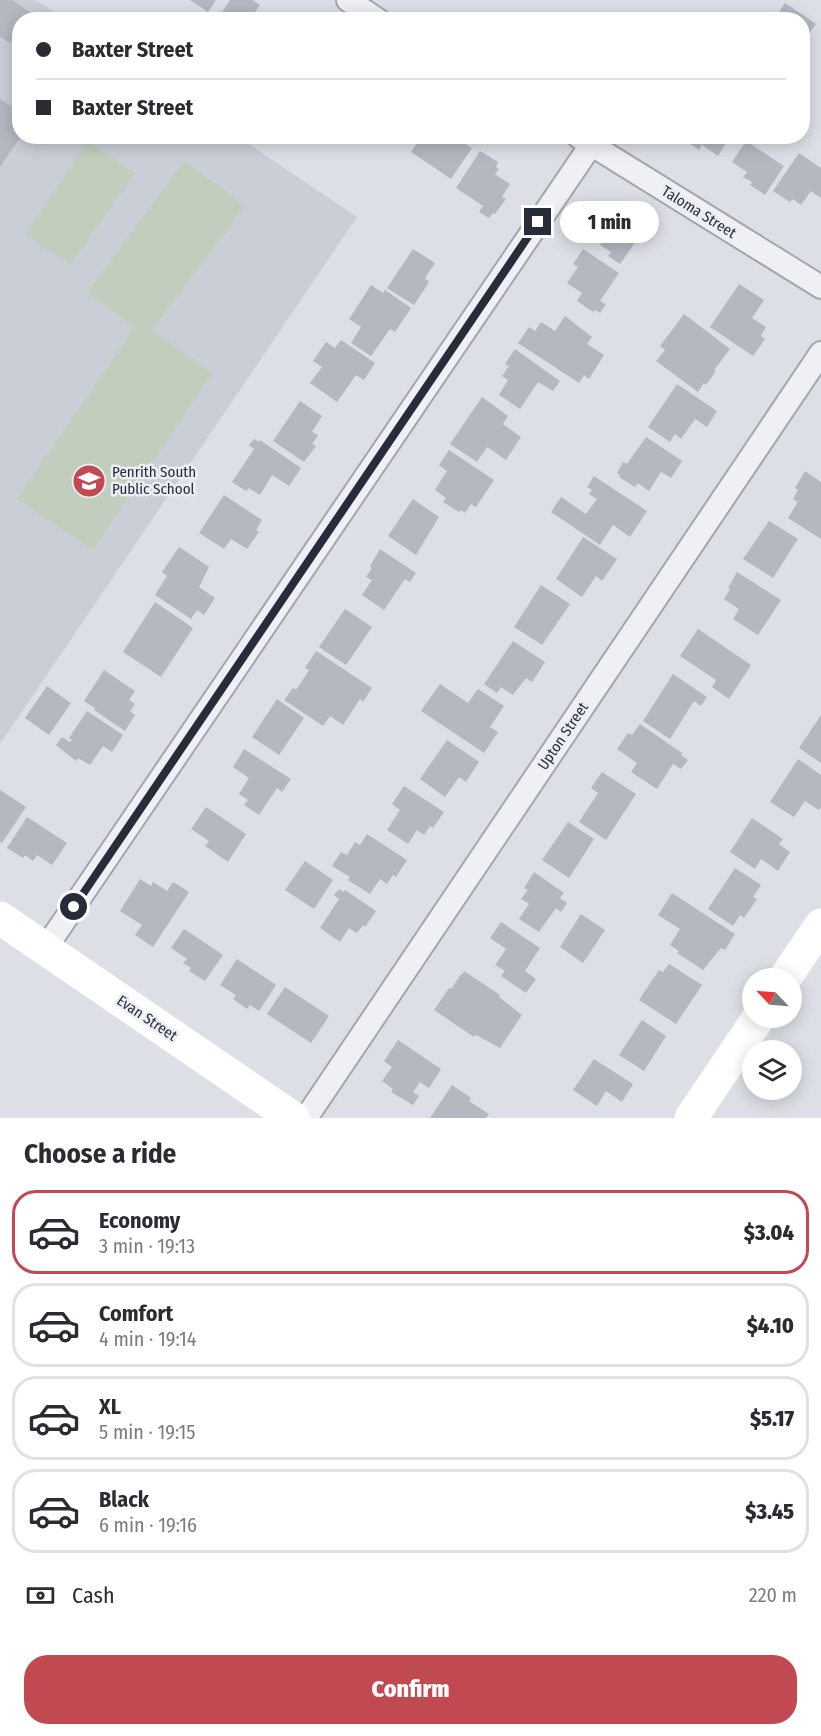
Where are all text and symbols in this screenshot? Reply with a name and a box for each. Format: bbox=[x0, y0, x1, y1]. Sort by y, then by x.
text: Baxter Street bbox=[72, 36, 193, 63]
text: Baxter Street bbox=[72, 94, 193, 121]
street label: Taloma Street bbox=[658, 182, 740, 242]
callout: 1 min bbox=[559, 201, 658, 243]
route end bbox=[524, 208, 551, 235]
text: 1 min bbox=[588, 210, 631, 234]
school or university icon: Penrith South Public School bbox=[71, 463, 107, 499]
place label: Penrith South Public School bbox=[112, 463, 196, 498]
street label: Upton Street bbox=[534, 699, 592, 773]
route start bbox=[60, 893, 87, 920]
north arrow bbox=[742, 968, 802, 1028]
map controls bbox=[742, 968, 802, 1100]
street label: Evan Street bbox=[113, 991, 181, 1045]
button: layers bbox=[742, 1040, 802, 1100]
text: Choose a ride bbox=[24, 1138, 176, 1170]
icon: car bbox=[27, 1205, 81, 1259]
text: Economy bbox=[99, 1207, 180, 1234]
text: $3.04 bbox=[744, 1219, 794, 1246]
text: 3 min · 19:13 bbox=[99, 1234, 195, 1258]
icon: car bbox=[27, 1298, 81, 1352]
text: Comfort bbox=[99, 1300, 173, 1327]
text: $4.10 bbox=[747, 1312, 794, 1339]
text: 4 min · 19:14 bbox=[99, 1327, 196, 1351]
icon: car bbox=[27, 1391, 81, 1445]
text: XL bbox=[99, 1393, 121, 1420]
text: $5.17 bbox=[750, 1405, 794, 1432]
text: 5 min · 19:15 bbox=[99, 1420, 195, 1444]
icon: car bbox=[27, 1484, 81, 1538]
text: Black bbox=[99, 1486, 149, 1513]
text: $3.45 bbox=[745, 1498, 794, 1525]
text: 6 min · 19:16 bbox=[99, 1513, 197, 1537]
icon: cash bbox=[24, 1579, 57, 1612]
text: Cash bbox=[72, 1582, 115, 1609]
text: 220 m bbox=[749, 1583, 797, 1607]
button: Confirm bbox=[24, 1655, 797, 1724]

